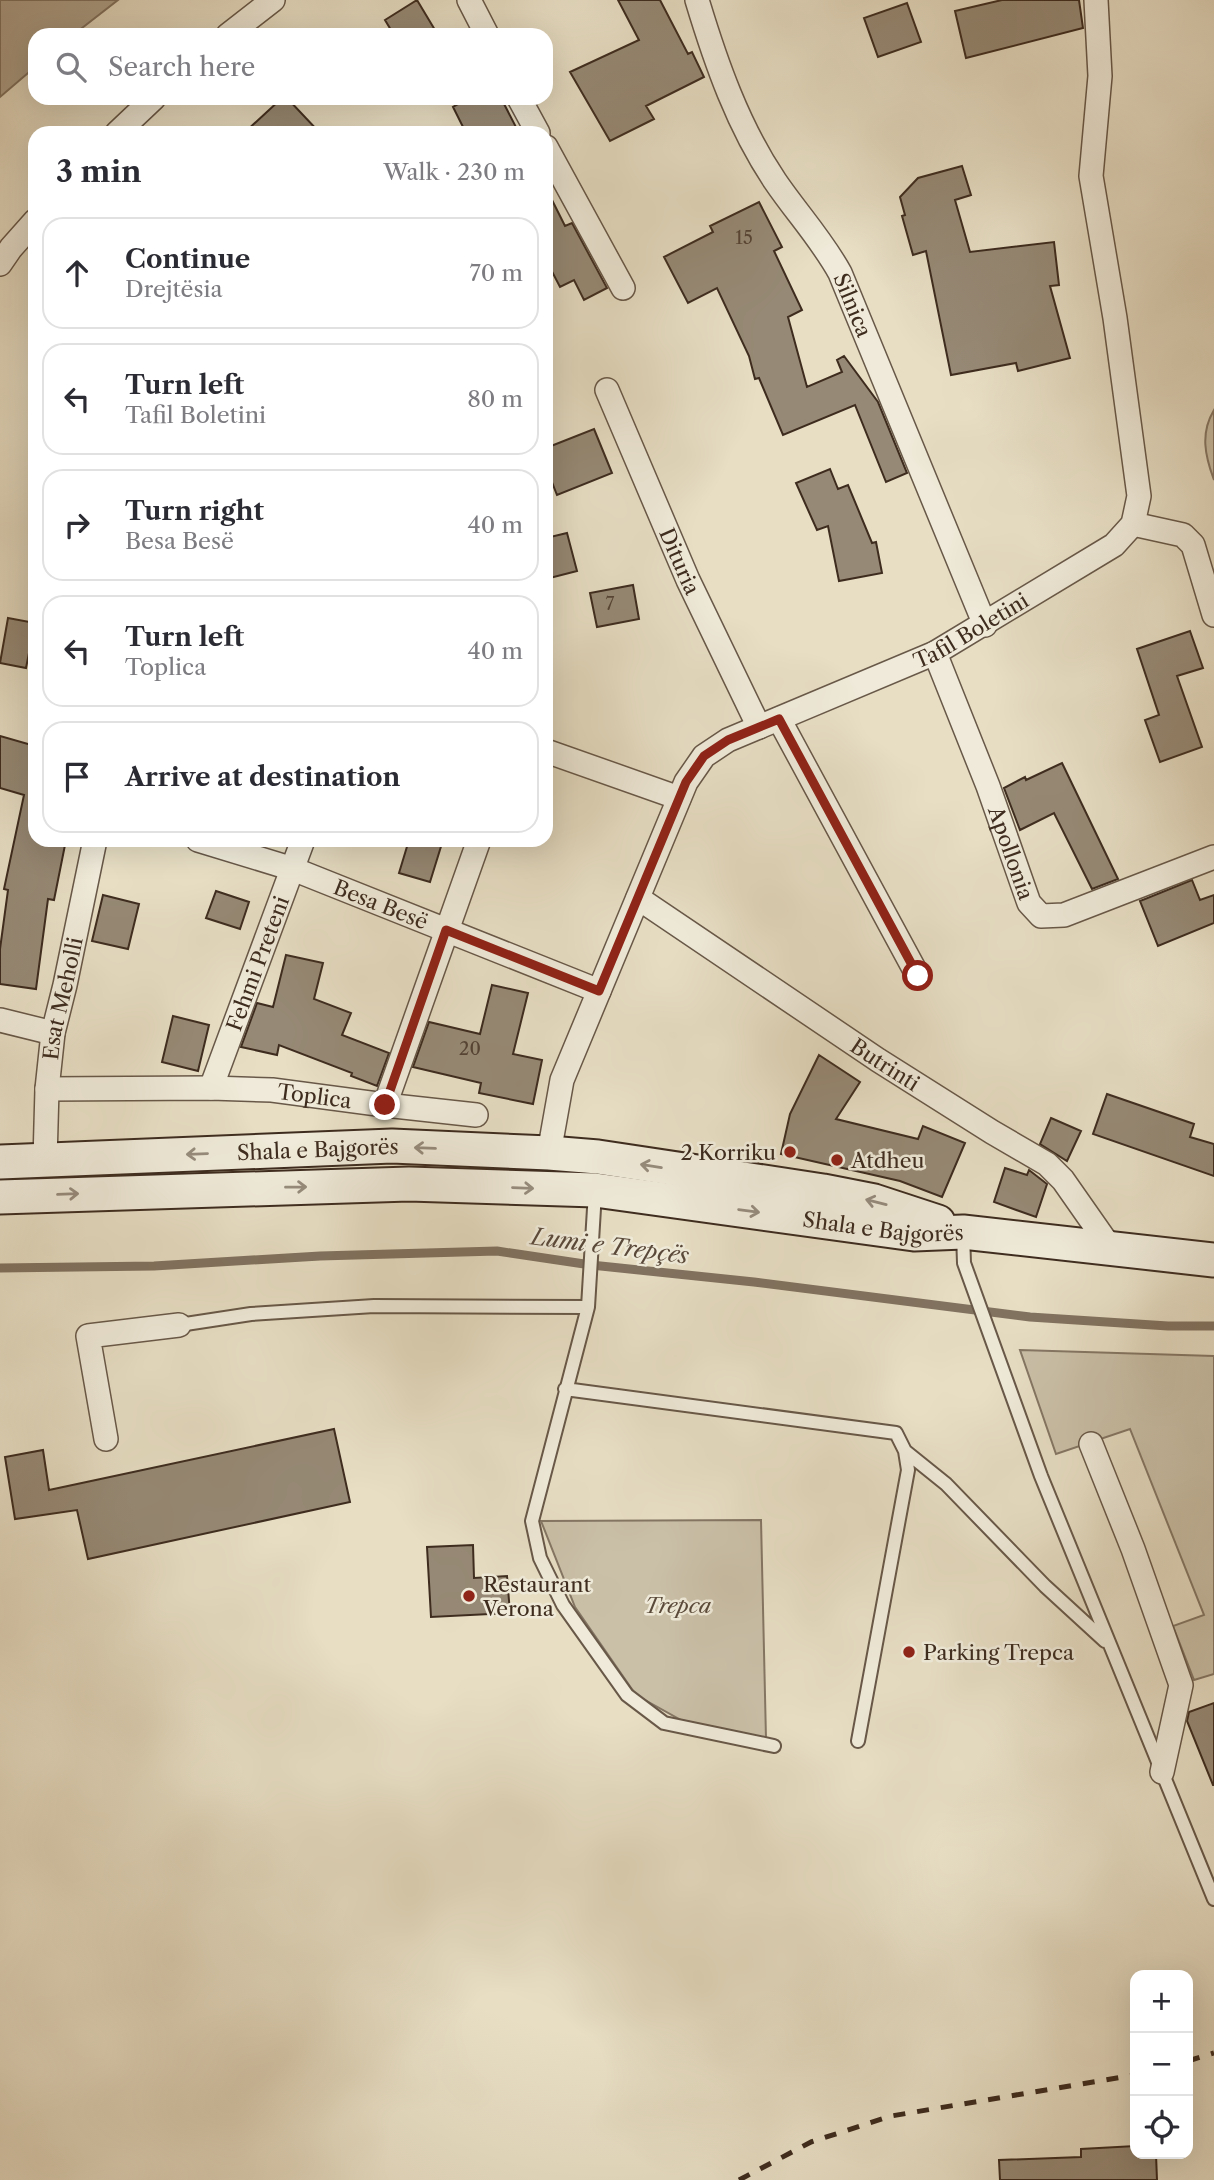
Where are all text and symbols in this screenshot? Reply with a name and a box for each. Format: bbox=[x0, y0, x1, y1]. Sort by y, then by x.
search box bbox=[28, 28, 553, 105]
icon: search bbox=[52, 48, 90, 86]
text: Search here bbox=[108, 51, 255, 83]
text: 3 min bbox=[56, 153, 142, 190]
text: Walk · 230 m bbox=[383, 158, 525, 186]
house number: 15 bbox=[735, 227, 753, 249]
text: Continue bbox=[125, 243, 250, 275]
icon: ahead bbox=[58, 254, 96, 292]
text: 70 m bbox=[470, 259, 523, 287]
street label: Silnica bbox=[829, 269, 878, 341]
text: Drejtësia bbox=[125, 275, 223, 303]
text: Turn left bbox=[125, 369, 244, 401]
icon: left bbox=[58, 380, 96, 418]
text: 80 m bbox=[467, 385, 523, 413]
text: Tafil Boletini bbox=[125, 401, 266, 429]
text: Turn right bbox=[125, 495, 264, 527]
icon: right bbox=[58, 506, 96, 544]
text: 40 m bbox=[468, 511, 523, 539]
street label: Dituria bbox=[655, 524, 706, 599]
text: Besa Besë bbox=[125, 527, 234, 555]
street label: Tafil Boletini bbox=[910, 587, 1033, 673]
house number: 7 bbox=[606, 593, 615, 615]
text: Turn left bbox=[125, 621, 244, 653]
icon: left bbox=[58, 632, 96, 670]
text: 40 m bbox=[468, 637, 523, 665]
text: Toplica bbox=[125, 653, 206, 681]
icon: arrive bbox=[58, 758, 96, 796]
text: Arrive at destination bbox=[125, 761, 400, 793]
street label: Apollonia bbox=[983, 802, 1040, 904]
street label: Besa Besë bbox=[330, 874, 432, 934]
street label: Fehmi Preteni bbox=[221, 892, 294, 1034]
street label: Esat Meholli bbox=[38, 935, 87, 1061]
route start bbox=[902, 960, 933, 991]
street label: Butrinti bbox=[846, 1033, 924, 1096]
house number: 20 bbox=[459, 1038, 481, 1060]
street label: Toplica bbox=[276, 1078, 354, 1113]
route end bbox=[369, 1089, 400, 1120]
street label: Shala e Bajgorës bbox=[236, 1133, 399, 1165]
place label: 2 Korriku bbox=[681, 1140, 776, 1165]
one-way arrow bbox=[413, 1141, 436, 1154]
marker: 2 Korriku bbox=[782, 1144, 798, 1160]
one-way arrow bbox=[186, 1147, 209, 1160]
place label: Atdheu bbox=[850, 1148, 924, 1173]
marker: Atdheu bbox=[829, 1152, 845, 1168]
one-way arrow bbox=[640, 1159, 663, 1172]
one-way arrow bbox=[284, 1180, 307, 1193]
one-way arrow bbox=[511, 1181, 534, 1194]
one-way arrow bbox=[56, 1187, 79, 1200]
one-way arrow bbox=[865, 1195, 887, 1208]
one-way arrow bbox=[737, 1205, 760, 1218]
street label: Shala e Bajgorës bbox=[801, 1206, 964, 1247]
water label: Lumi e Trepçës bbox=[527, 1222, 691, 1270]
place label: Restaurant Verona bbox=[482, 1572, 591, 1621]
marker: Restaurant Verona bbox=[461, 1588, 477, 1604]
park label: Trepca bbox=[645, 1593, 712, 1618]
place label: Parking Trepca bbox=[923, 1640, 1075, 1665]
marker: Parking Trepca bbox=[901, 1644, 917, 1660]
map controls bbox=[1130, 1970, 1193, 2159]
button: + bbox=[1130, 1970, 1193, 2033]
button: − bbox=[1130, 2033, 1193, 2096]
button: locate bbox=[1130, 2096, 1193, 2159]

